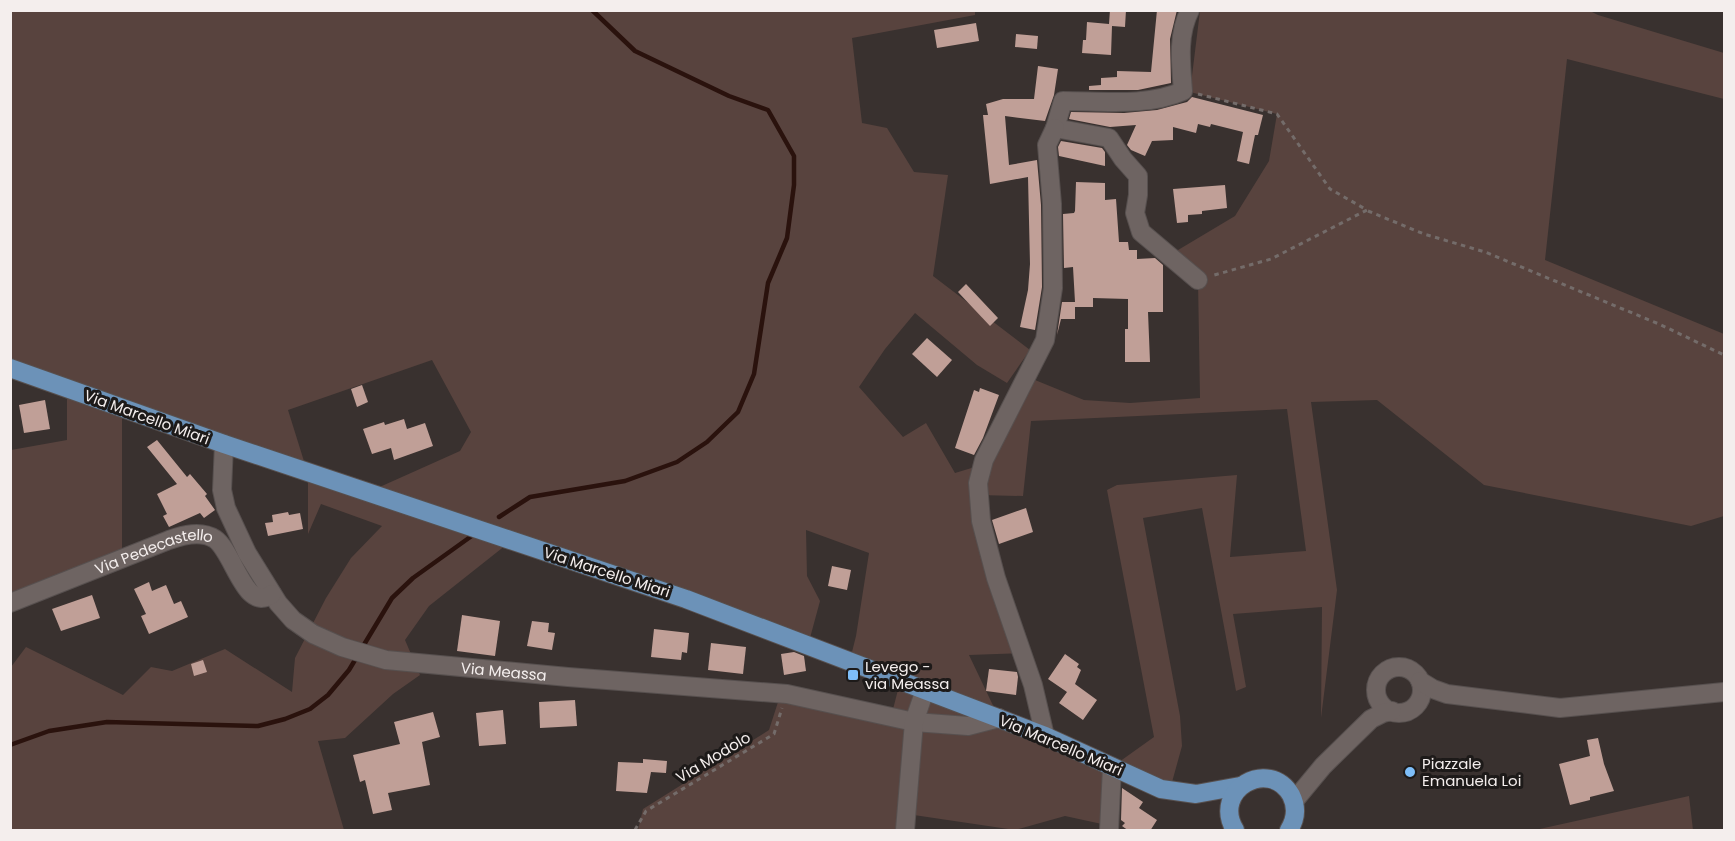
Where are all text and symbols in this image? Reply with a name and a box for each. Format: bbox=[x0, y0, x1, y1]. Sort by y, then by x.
street label: Via Marcello Miari bbox=[81, 385, 213, 449]
street label: Via Pedecastello bbox=[92, 523, 216, 579]
street label: Via Marcello Miari bbox=[541, 542, 673, 602]
place label: Levego - via Meassa bbox=[865, 656, 949, 694]
street label: Via Meassa bbox=[460, 657, 548, 685]
marker: Levego - via Meassa bbox=[846, 668, 860, 682]
street label: Via Marcello Miari bbox=[996, 710, 1126, 780]
street label: Via Modolo bbox=[672, 726, 754, 788]
place label: Piazzale Emanuela Loi bbox=[1422, 753, 1521, 791]
marker: Piazzale Emanuela Loi bbox=[1403, 765, 1417, 779]

